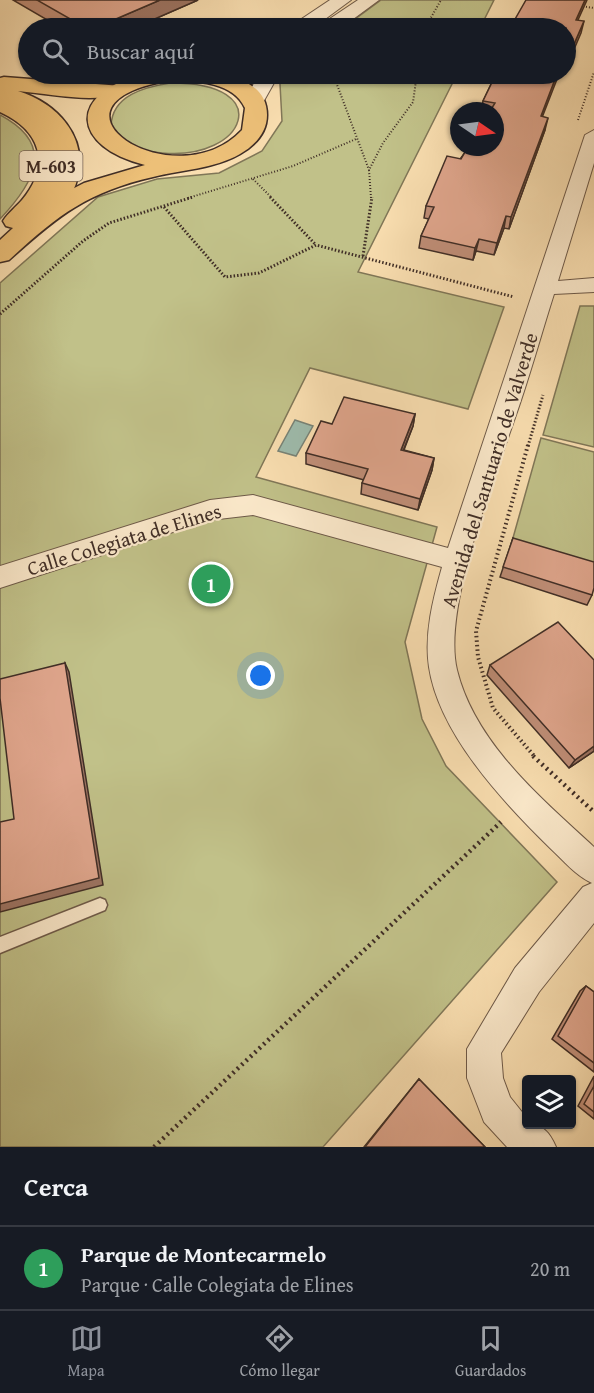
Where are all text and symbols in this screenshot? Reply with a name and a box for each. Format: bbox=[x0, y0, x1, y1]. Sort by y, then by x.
search box bbox=[18, 18, 576, 84]
icon: search bbox=[39, 35, 72, 68]
text: Buscar aquí bbox=[87, 35, 194, 67]
north arrow bbox=[450, 102, 504, 156]
road number: M-603 bbox=[20, 151, 82, 181]
street label: Avenida del Santuario de Valverde bbox=[433, 329, 545, 611]
street label: Calle Colegiata de Elines bbox=[23, 496, 225, 582]
pin: 1 bbox=[192, 562, 230, 606]
your location bbox=[246, 661, 275, 690]
map controls bbox=[522, 1075, 576, 1129]
button: layers bbox=[522, 1075, 576, 1129]
text: Cerca bbox=[24, 1167, 88, 1206]
text: Parque de Montecarmelo bbox=[81, 1238, 326, 1270]
text: 1 bbox=[38, 1254, 49, 1283]
text: 20 m bbox=[530, 1254, 570, 1283]
text: Parque · Calle Colegiata de Elines bbox=[81, 1270, 354, 1299]
tab: Mapa bbox=[68, 1322, 104, 1382]
tab: Cómo llegar bbox=[240, 1322, 320, 1382]
tab: Guardados bbox=[455, 1322, 526, 1382]

